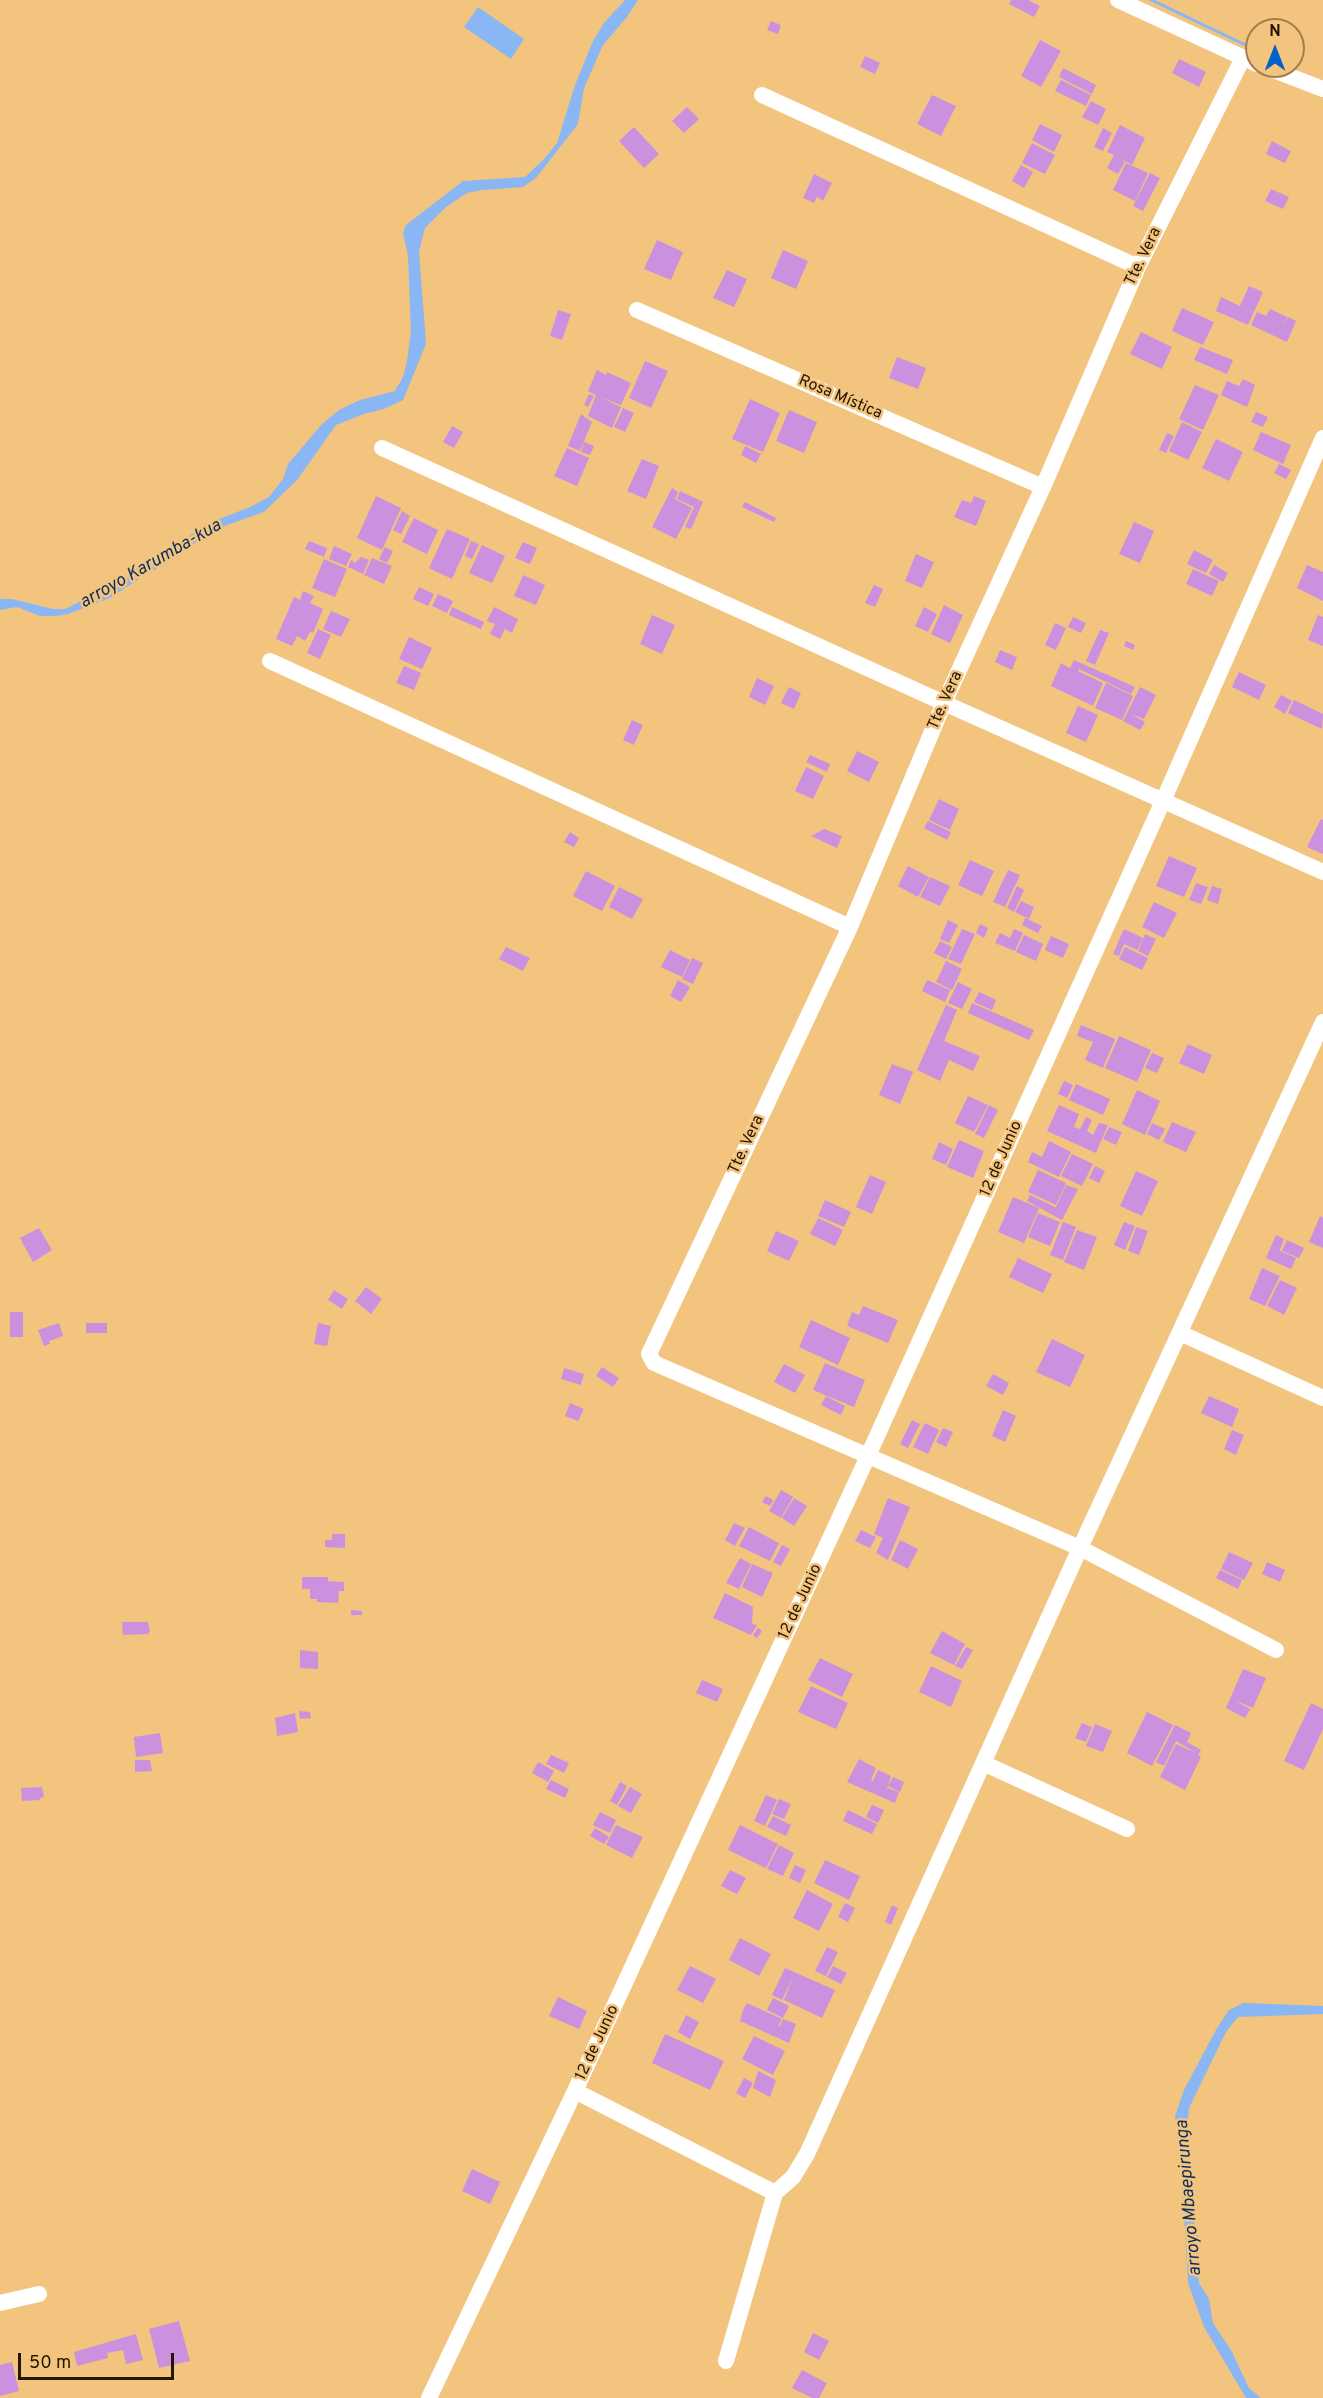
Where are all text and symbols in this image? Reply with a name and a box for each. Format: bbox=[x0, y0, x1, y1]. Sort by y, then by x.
north arrow bbox=[1245, 18, 1305, 78]
text: N bbox=[1269, 22, 1281, 42]
street label: Tte. Vera bbox=[1122, 225, 1166, 289]
street label: Rosa Mística bbox=[795, 372, 885, 424]
water label: arroyo Karumba-kua bbox=[76, 516, 226, 614]
street label: Tte. Vera bbox=[925, 669, 967, 733]
street label: Tte. Vera bbox=[725, 1113, 769, 1177]
street label: 12 de Junio bbox=[977, 1118, 1027, 1200]
street label: 12 de Junio bbox=[775, 1561, 827, 1643]
street label: 12 de Junio bbox=[572, 2002, 624, 2084]
water label: arroyo Mbaepirunga bbox=[1172, 2119, 1208, 2277]
scale bar bbox=[21, 2341, 177, 2379]
text: 50 m bbox=[29, 2352, 71, 2375]

